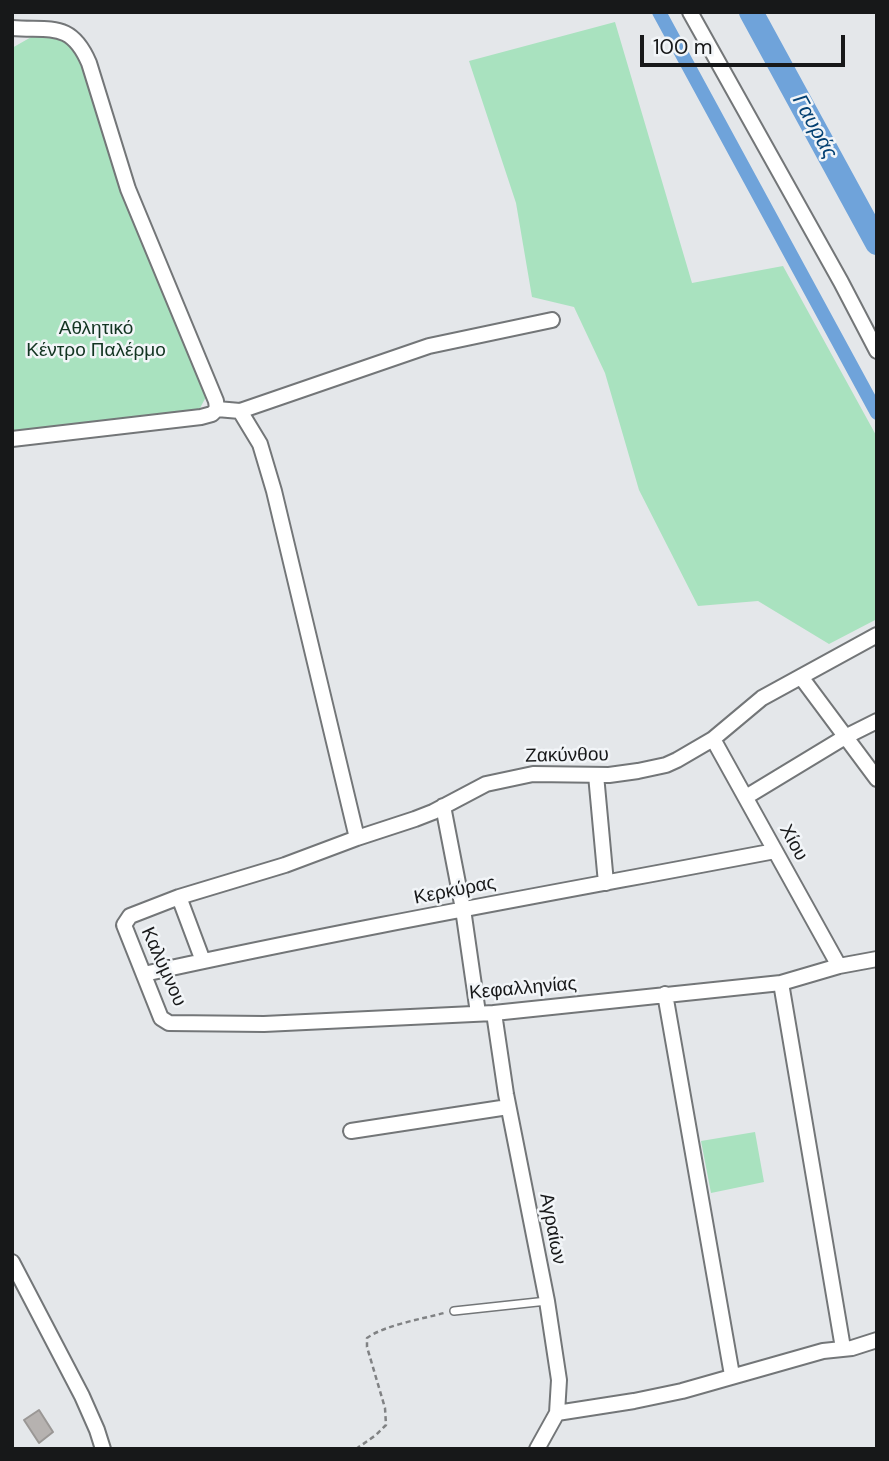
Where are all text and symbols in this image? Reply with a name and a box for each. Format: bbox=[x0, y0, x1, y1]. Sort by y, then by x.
scale bar bbox=[644, 21, 849, 65]
text: 100 m bbox=[653, 33, 713, 61]
water label: Γαυράς bbox=[786, 90, 842, 164]
park label: Αθλητικό Κέντρο Παλέρμο bbox=[26, 318, 166, 362]
street label: Ζακύνθου bbox=[525, 744, 609, 768]
street label: Χίου bbox=[774, 821, 812, 865]
street label: Κερκύρας bbox=[412, 872, 498, 910]
street label: Καλύμνου bbox=[135, 924, 191, 1010]
street label: Κεφαλληνίας bbox=[468, 973, 578, 1005]
street label: Αγραίων bbox=[534, 1191, 570, 1267]

